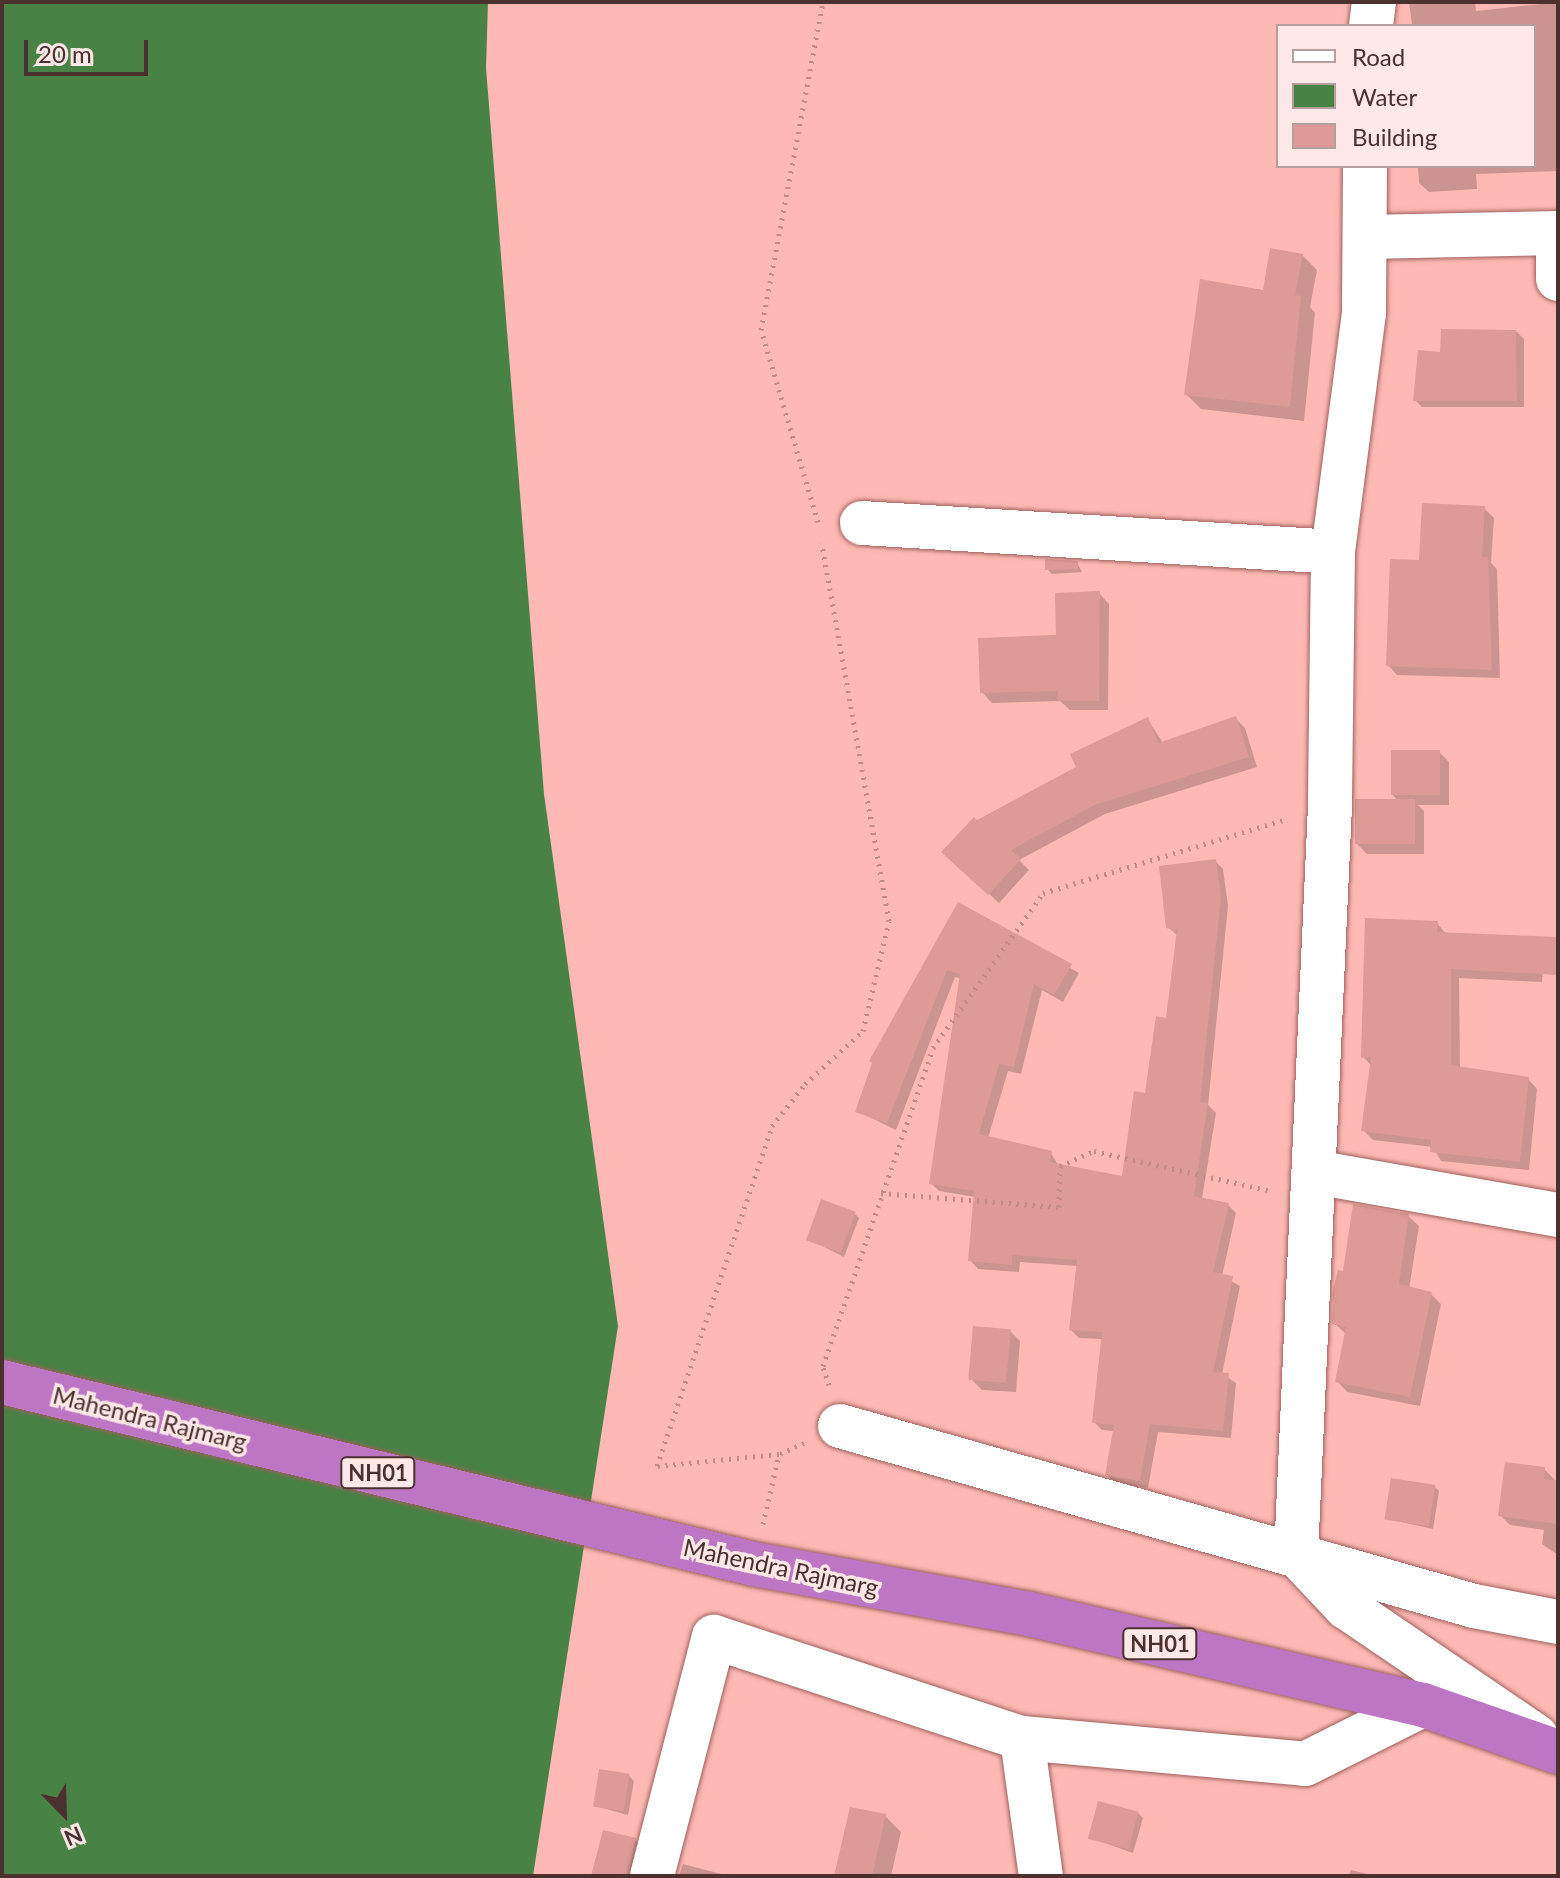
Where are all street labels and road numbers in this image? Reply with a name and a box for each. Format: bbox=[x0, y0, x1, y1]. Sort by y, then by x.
street label: Mahendra Rajmarg bbox=[50, 1380, 250, 1456]
road number: NH01 bbox=[340, 1455, 416, 1491]
street label: Mahendra Rajmarg bbox=[681, 1532, 881, 1602]
road number: NH01 bbox=[1122, 1626, 1198, 1662]

